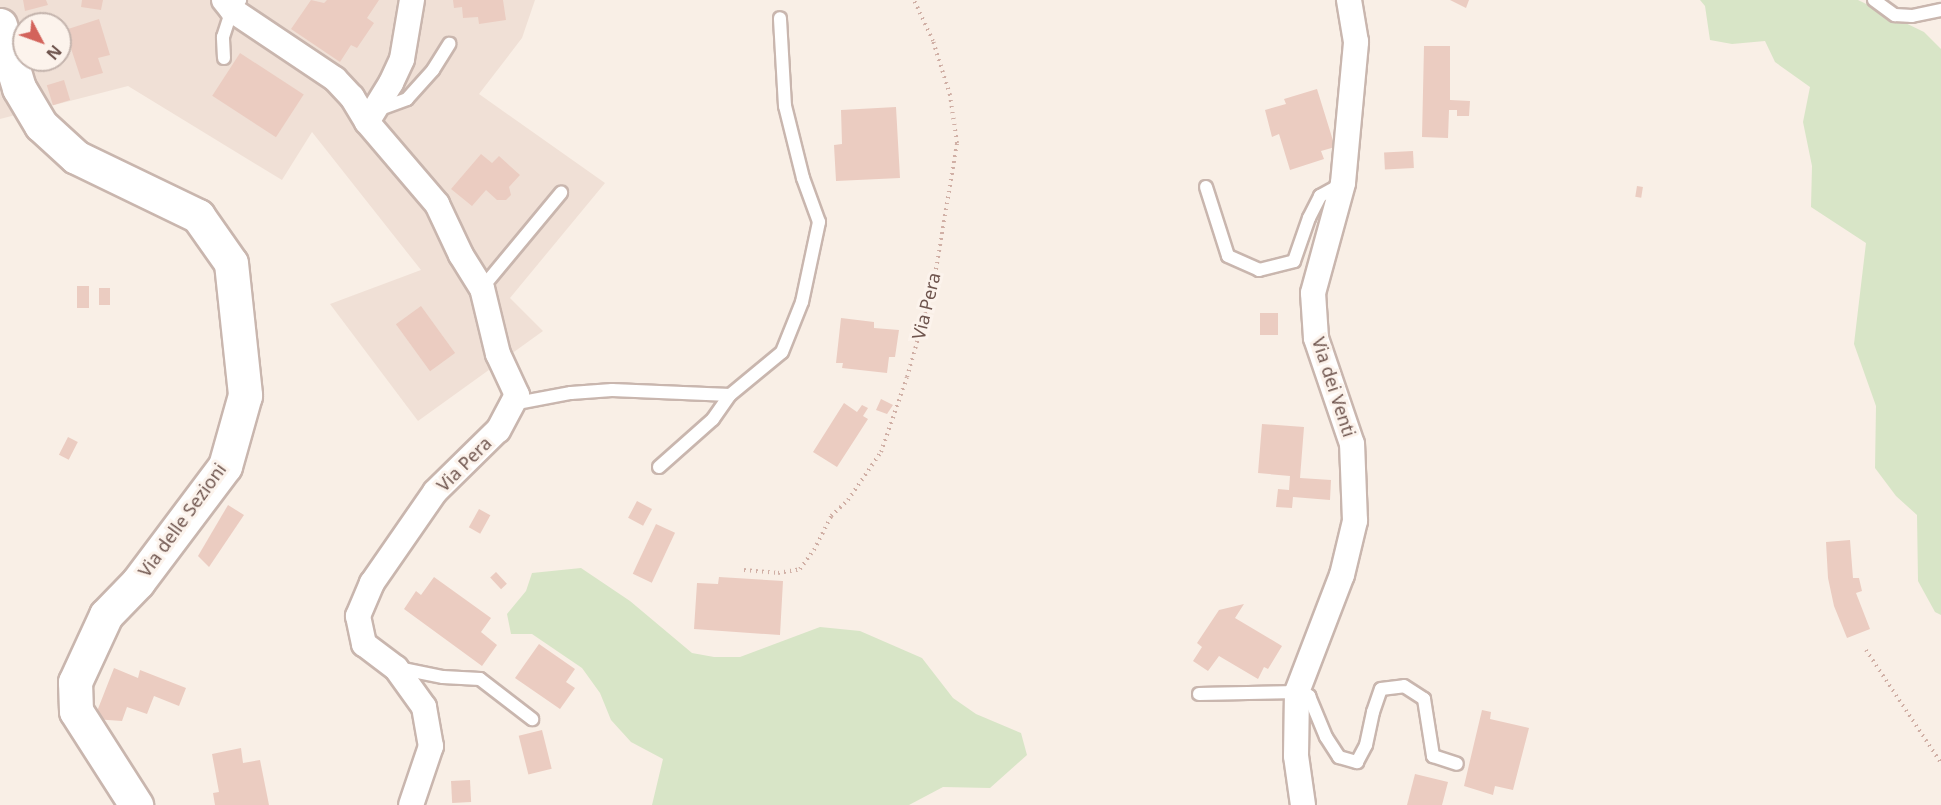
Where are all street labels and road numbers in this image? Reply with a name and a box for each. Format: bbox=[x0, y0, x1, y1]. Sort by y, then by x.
street label: Via Pera bbox=[907, 270, 945, 342]
street label: Via dei Venti bbox=[1308, 334, 1360, 440]
street label: Via Pera bbox=[432, 432, 496, 496]
street label: Via delle Sezioni bbox=[134, 459, 230, 581]

